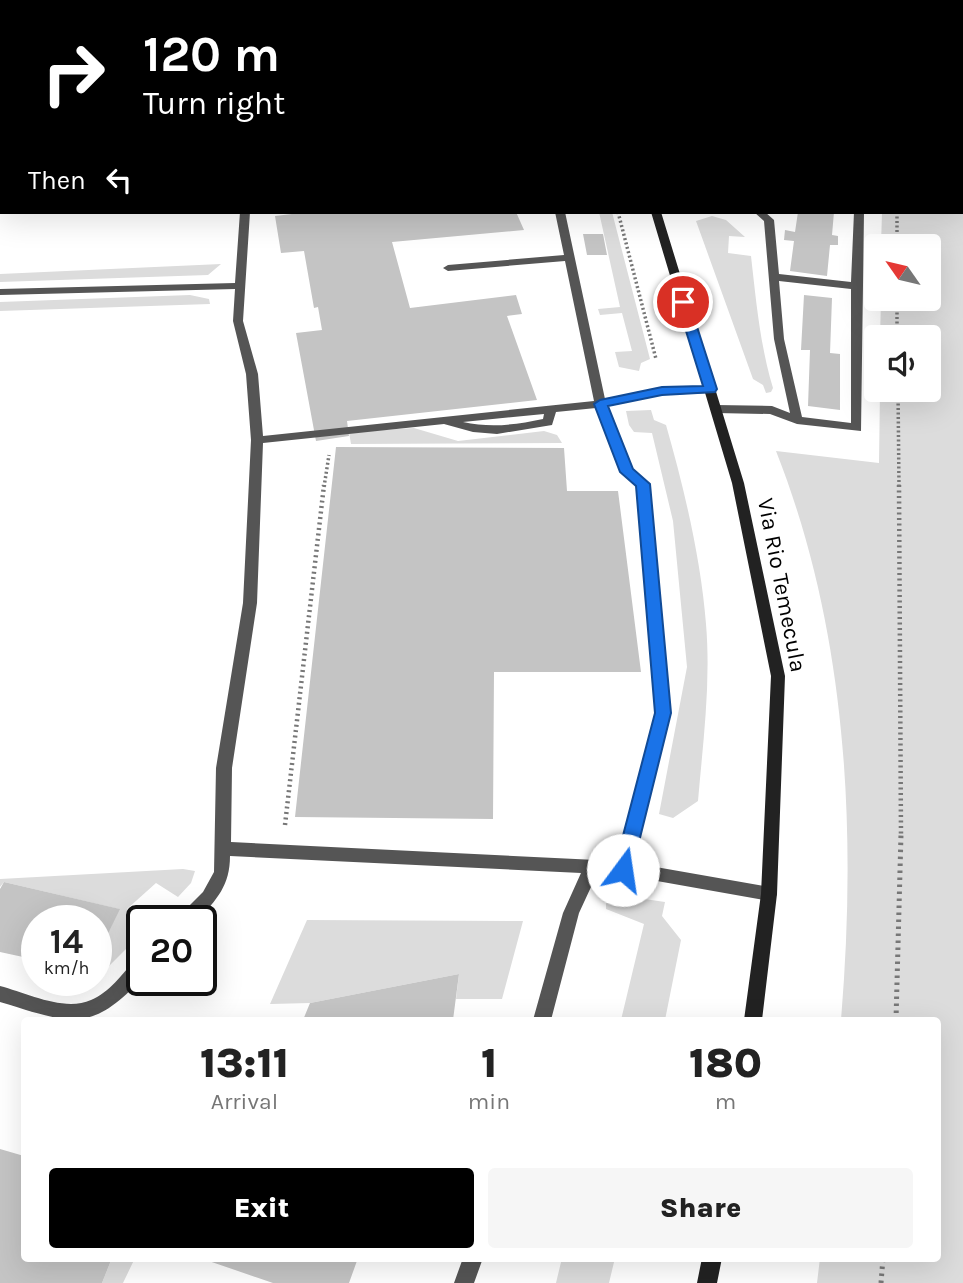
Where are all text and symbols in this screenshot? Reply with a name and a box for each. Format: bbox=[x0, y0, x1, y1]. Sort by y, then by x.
text: 120 m bbox=[143, 26, 280, 83]
icon: right bbox=[28, 28, 119, 119]
text: Turn right bbox=[143, 85, 285, 122]
icon: left bbox=[100, 161, 138, 199]
text: Then bbox=[28, 165, 86, 196]
north arrow bbox=[864, 234, 942, 312]
map controls bbox=[864, 234, 941, 402]
pin bbox=[653, 272, 713, 332]
icon: arrive bbox=[664, 283, 702, 321]
button: sound bbox=[864, 325, 941, 402]
street label: Via Rio Temecula bbox=[752, 496, 812, 674]
position arrow bbox=[586, 833, 660, 907]
speed limit sign: 20 bbox=[126, 905, 217, 996]
text: 14 bbox=[50, 921, 83, 962]
text: km/h bbox=[44, 957, 89, 979]
text: 13:11 bbox=[200, 1038, 289, 1088]
text: 1 bbox=[481, 1038, 497, 1088]
text: 180 bbox=[689, 1038, 762, 1088]
text: Arrival bbox=[211, 1088, 278, 1115]
text: min bbox=[468, 1088, 510, 1115]
text: m bbox=[715, 1088, 736, 1115]
button: Exit bbox=[49, 1168, 474, 1248]
button: Share bbox=[488, 1168, 913, 1248]

